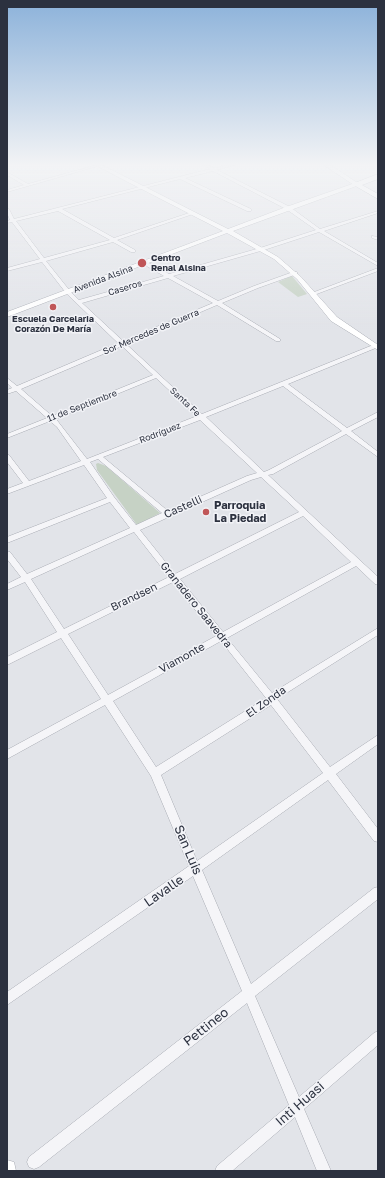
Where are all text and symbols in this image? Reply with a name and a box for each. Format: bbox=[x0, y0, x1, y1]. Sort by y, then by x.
place label: Centro Renal Alsina bbox=[151, 253, 206, 274]
marker: Centro Renal Alsina bbox=[136, 257, 148, 269]
street label: Avenida Alsina bbox=[72, 263, 134, 295]
street label: Caseros bbox=[107, 278, 143, 298]
marker: Escuela Carcelaria Corazón De María bbox=[48, 302, 58, 312]
street label: Sor Mercedes de Guerra bbox=[101, 307, 201, 357]
place label: Escuela Carcelaria Corazón De María bbox=[12, 314, 94, 335]
street label: Santa Fe bbox=[168, 385, 202, 419]
street label: 11 de Septiembre bbox=[46, 388, 118, 424]
street label: Rodríguez bbox=[138, 420, 182, 446]
street label: Castelli bbox=[162, 493, 204, 521]
place label: Parroquia La Piedad bbox=[214, 499, 266, 525]
marker: Parroquia La Piedad bbox=[201, 507, 211, 517]
street label: Granadero Saavedra bbox=[157, 559, 235, 651]
street label: Brandsen bbox=[109, 580, 159, 614]
street label: Viamonte bbox=[157, 640, 207, 676]
street label: El Zonda bbox=[243, 683, 289, 721]
street label: San Luis bbox=[171, 823, 205, 877]
street label: Lavalle bbox=[141, 872, 187, 910]
street label: Pettineo bbox=[180, 1005, 232, 1049]
street label: Inti Huasi bbox=[272, 1079, 328, 1129]

